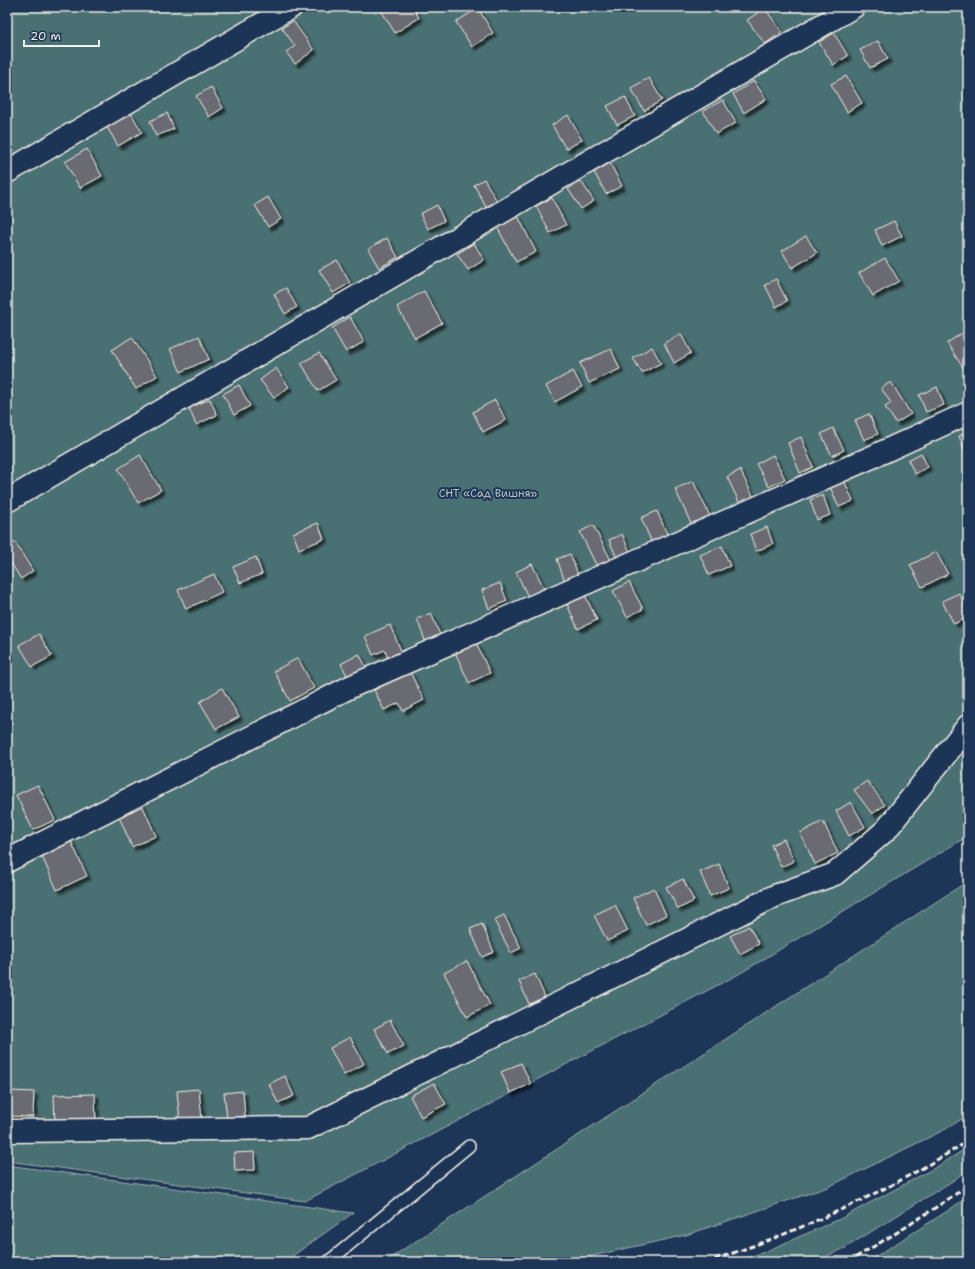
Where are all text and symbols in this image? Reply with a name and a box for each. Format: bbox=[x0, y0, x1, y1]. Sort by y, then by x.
scale bar bbox=[24, 22, 99, 48]
text: 20 m bbox=[30, 28, 61, 44]
park label: СНТ «Сад Вишня» bbox=[439, 486, 537, 501]

